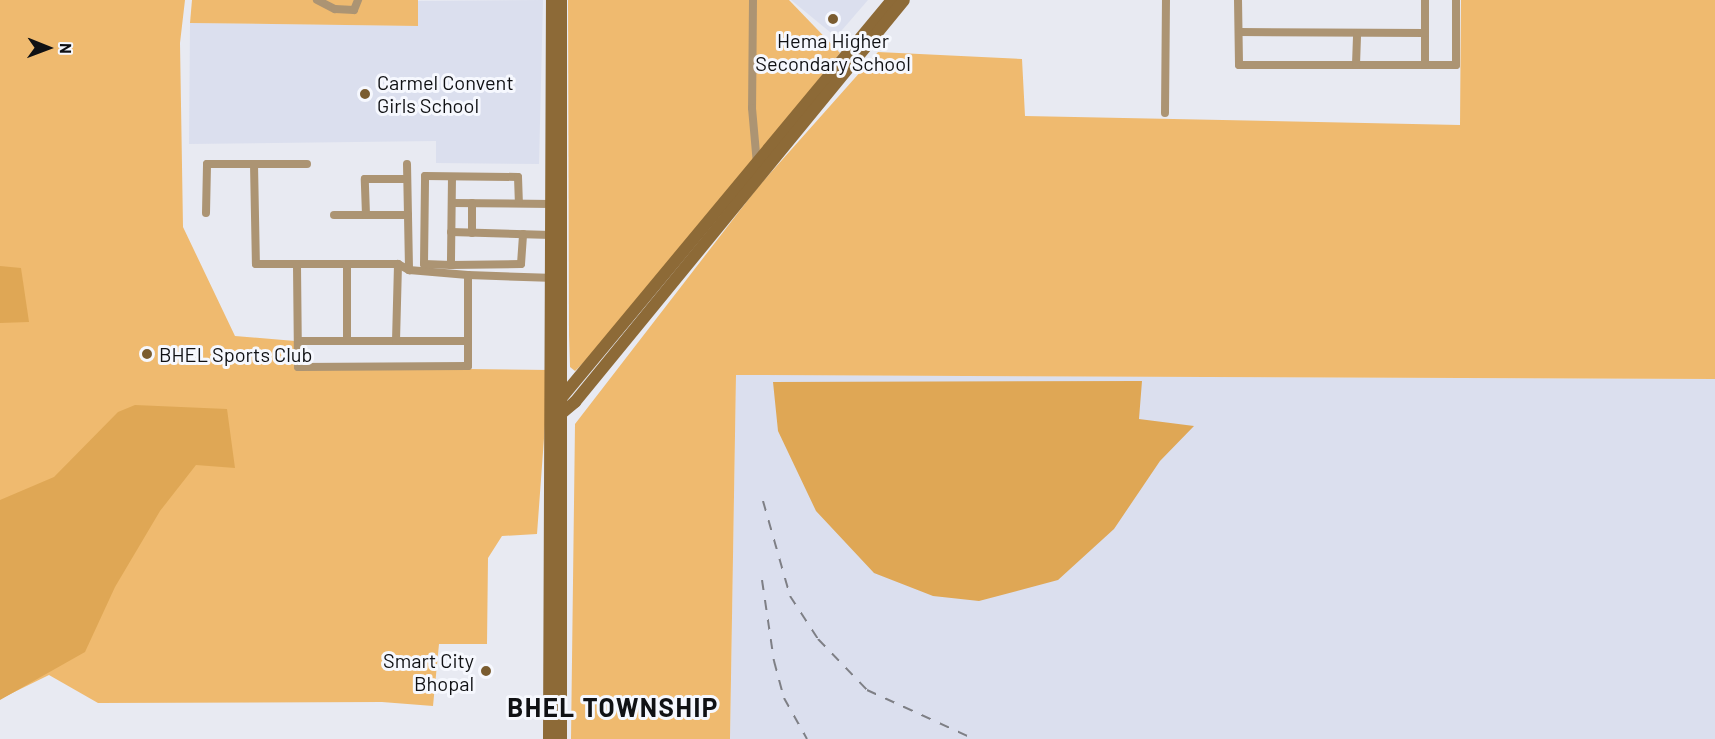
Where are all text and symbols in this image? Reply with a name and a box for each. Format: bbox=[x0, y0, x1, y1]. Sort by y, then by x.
marker: Hema Higher Secondary School bbox=[826, 12, 840, 26]
north arrow bbox=[18, 18, 78, 78]
place label: Hema Higher Secondary School bbox=[755, 28, 911, 75]
text: N bbox=[57, 43, 76, 54]
place label: Carmel Convent Girls School bbox=[377, 70, 514, 117]
marker: Carmel Convent Girls School bbox=[358, 87, 372, 101]
place label: BHEL Sports Club bbox=[159, 342, 312, 366]
marker: BHEL Sports Club bbox=[140, 347, 154, 361]
place label: Smart City Bhopal bbox=[383, 648, 474, 695]
marker: Smart City Bhopal bbox=[479, 664, 493, 678]
district label: BHEL TOWNSHIP bbox=[507, 691, 719, 723]

